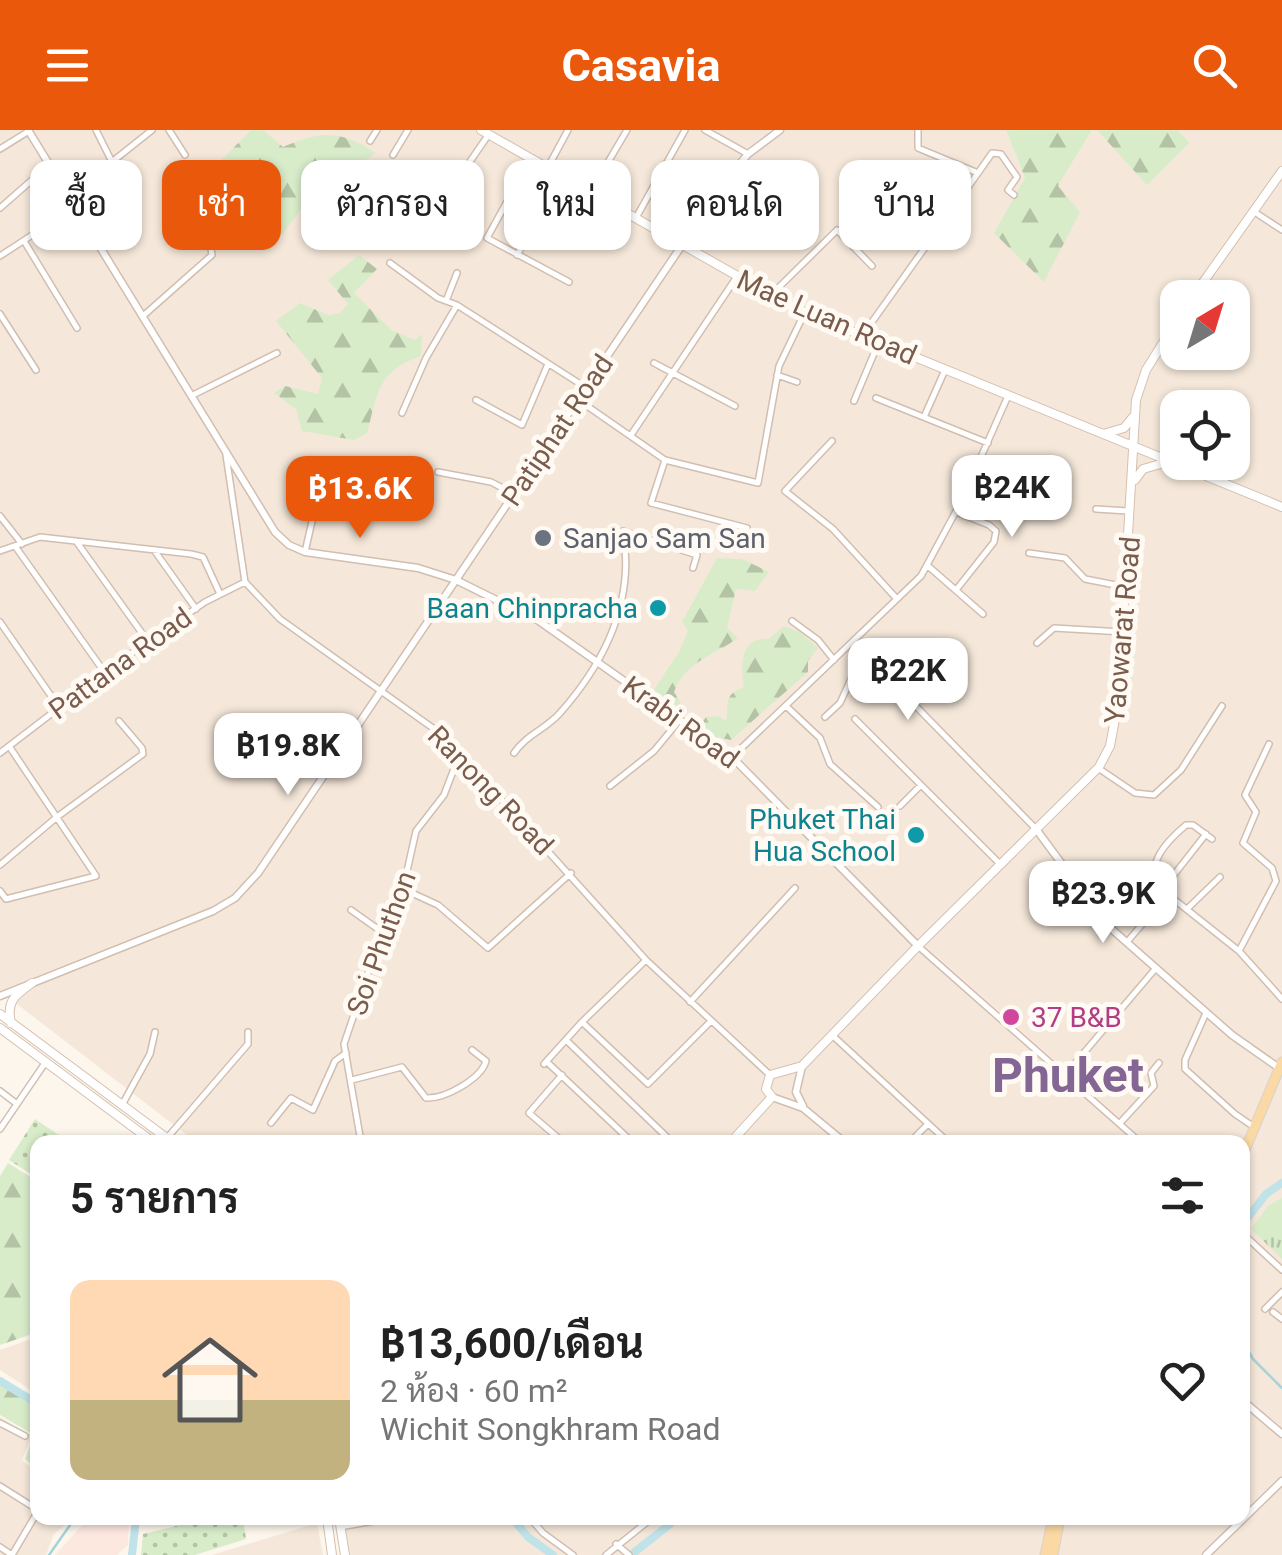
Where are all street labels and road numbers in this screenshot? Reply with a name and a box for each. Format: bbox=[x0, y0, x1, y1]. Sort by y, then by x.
street label: Mae Luan Road bbox=[732, 263, 922, 372]
street label: Patiphat Road bbox=[495, 348, 620, 512]
street label: Yaowarat Road bbox=[1098, 535, 1147, 725]
street label: Pattana Road bbox=[43, 601, 198, 726]
street label: Krabi Road bbox=[616, 669, 745, 776]
street label: Ranong Road bbox=[421, 719, 560, 862]
street label: Soi Phuthon bbox=[340, 867, 423, 1020]

